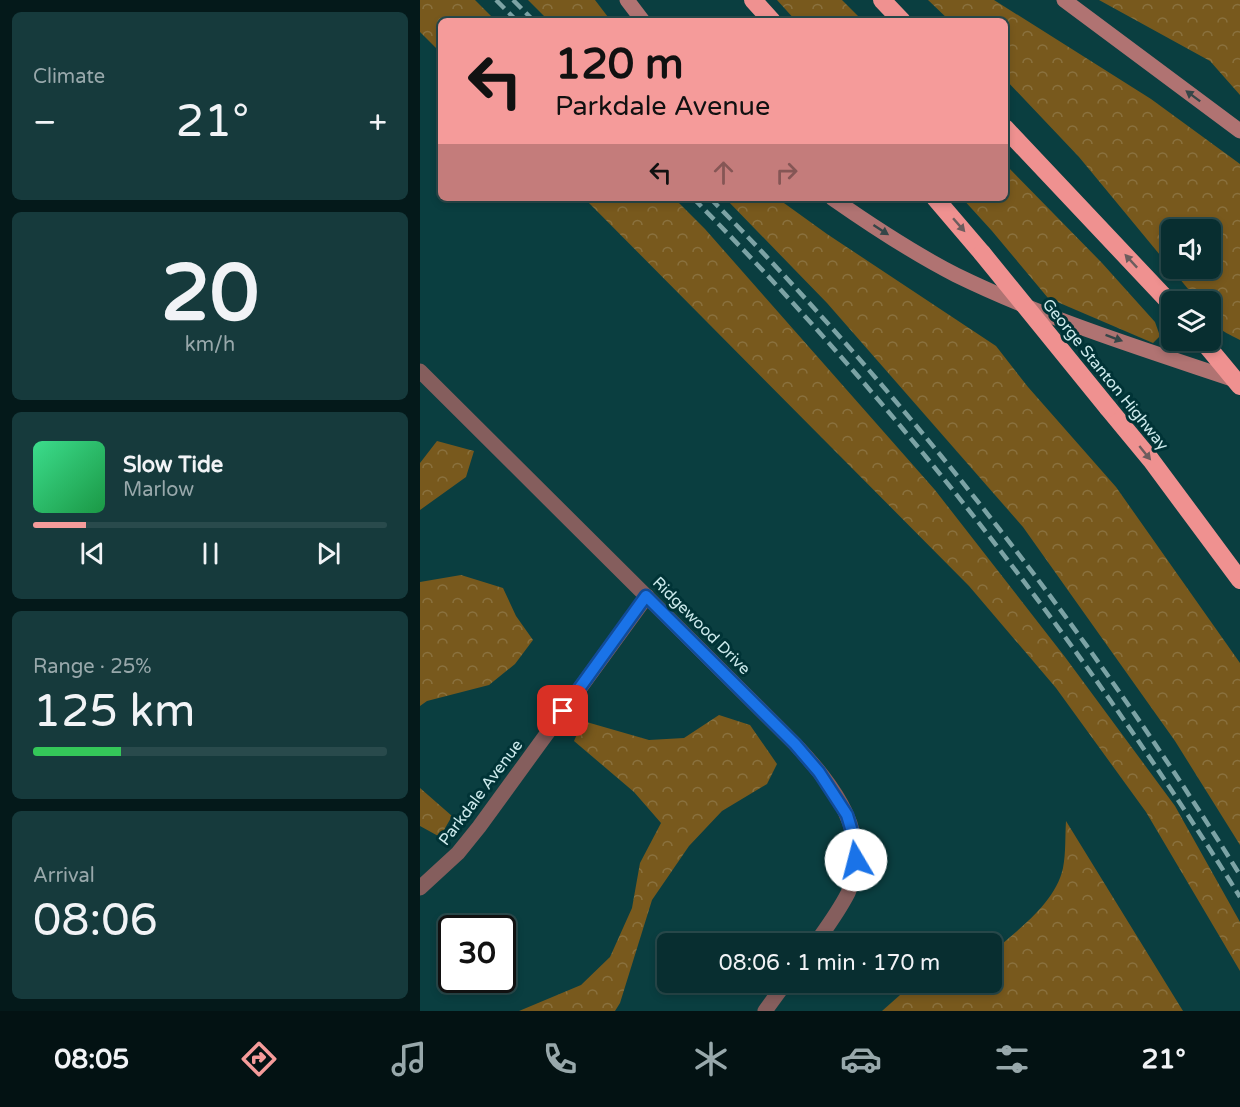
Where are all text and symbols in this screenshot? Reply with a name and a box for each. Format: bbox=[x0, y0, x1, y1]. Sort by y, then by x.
text: 120 m bbox=[555, 39, 684, 90]
icon: left bbox=[456, 42, 534, 120]
text: Climate bbox=[33, 65, 105, 89]
text: Parkdale Avenue bbox=[555, 90, 770, 123]
one-way arrow bbox=[1185, 90, 1201, 102]
text: 21° bbox=[176, 95, 249, 149]
text: − bbox=[33, 103, 57, 142]
text: + bbox=[368, 103, 387, 142]
icon: left bbox=[644, 156, 677, 189]
icon: ahead bbox=[707, 156, 740, 189]
icon: right bbox=[770, 156, 803, 189]
one-way arrow bbox=[952, 217, 965, 232]
map controls bbox=[1161, 219, 1221, 351]
button: sound bbox=[1161, 219, 1221, 279]
one-way arrow bbox=[873, 225, 889, 236]
text: 20 bbox=[161, 247, 259, 341]
one-way arrow bbox=[1124, 254, 1138, 268]
button: layers bbox=[1161, 291, 1221, 351]
street label: George Stanton Highway bbox=[1038, 295, 1173, 455]
text: km/h bbox=[185, 333, 235, 357]
one-way arrow bbox=[1105, 334, 1123, 344]
one-way arrow bbox=[1138, 445, 1151, 460]
text: Slow Tide bbox=[123, 452, 223, 478]
text: Marlow bbox=[123, 478, 194, 502]
icon: previous bbox=[76, 537, 109, 570]
icon: pause bbox=[194, 537, 227, 570]
icon: next bbox=[312, 537, 345, 570]
street label: Ridgewood Drive bbox=[648, 573, 754, 679]
text: Range · 25% bbox=[33, 655, 152, 679]
text: 125 km bbox=[33, 685, 195, 739]
pin bbox=[537, 685, 588, 736]
icon: arrive bbox=[546, 694, 579, 727]
street label: Parkdale Avenue bbox=[434, 736, 527, 850]
position arrow bbox=[824, 828, 888, 892]
text: Arrival bbox=[33, 864, 95, 888]
text: 08:06 bbox=[33, 894, 158, 948]
speed limit sign: 30 bbox=[438, 915, 516, 993]
text: 08:06 · 1 min · 170 m bbox=[719, 950, 940, 976]
icon: directions bbox=[238, 1038, 280, 1080]
icon: music bbox=[388, 1038, 430, 1080]
icon: phone bbox=[539, 1038, 581, 1080]
icon: climate bbox=[690, 1038, 732, 1080]
icon: car bbox=[840, 1038, 882, 1080]
icon: filters bbox=[991, 1038, 1033, 1080]
text: 08:05 bbox=[54, 1043, 129, 1076]
text: 21° bbox=[1142, 1043, 1186, 1076]

